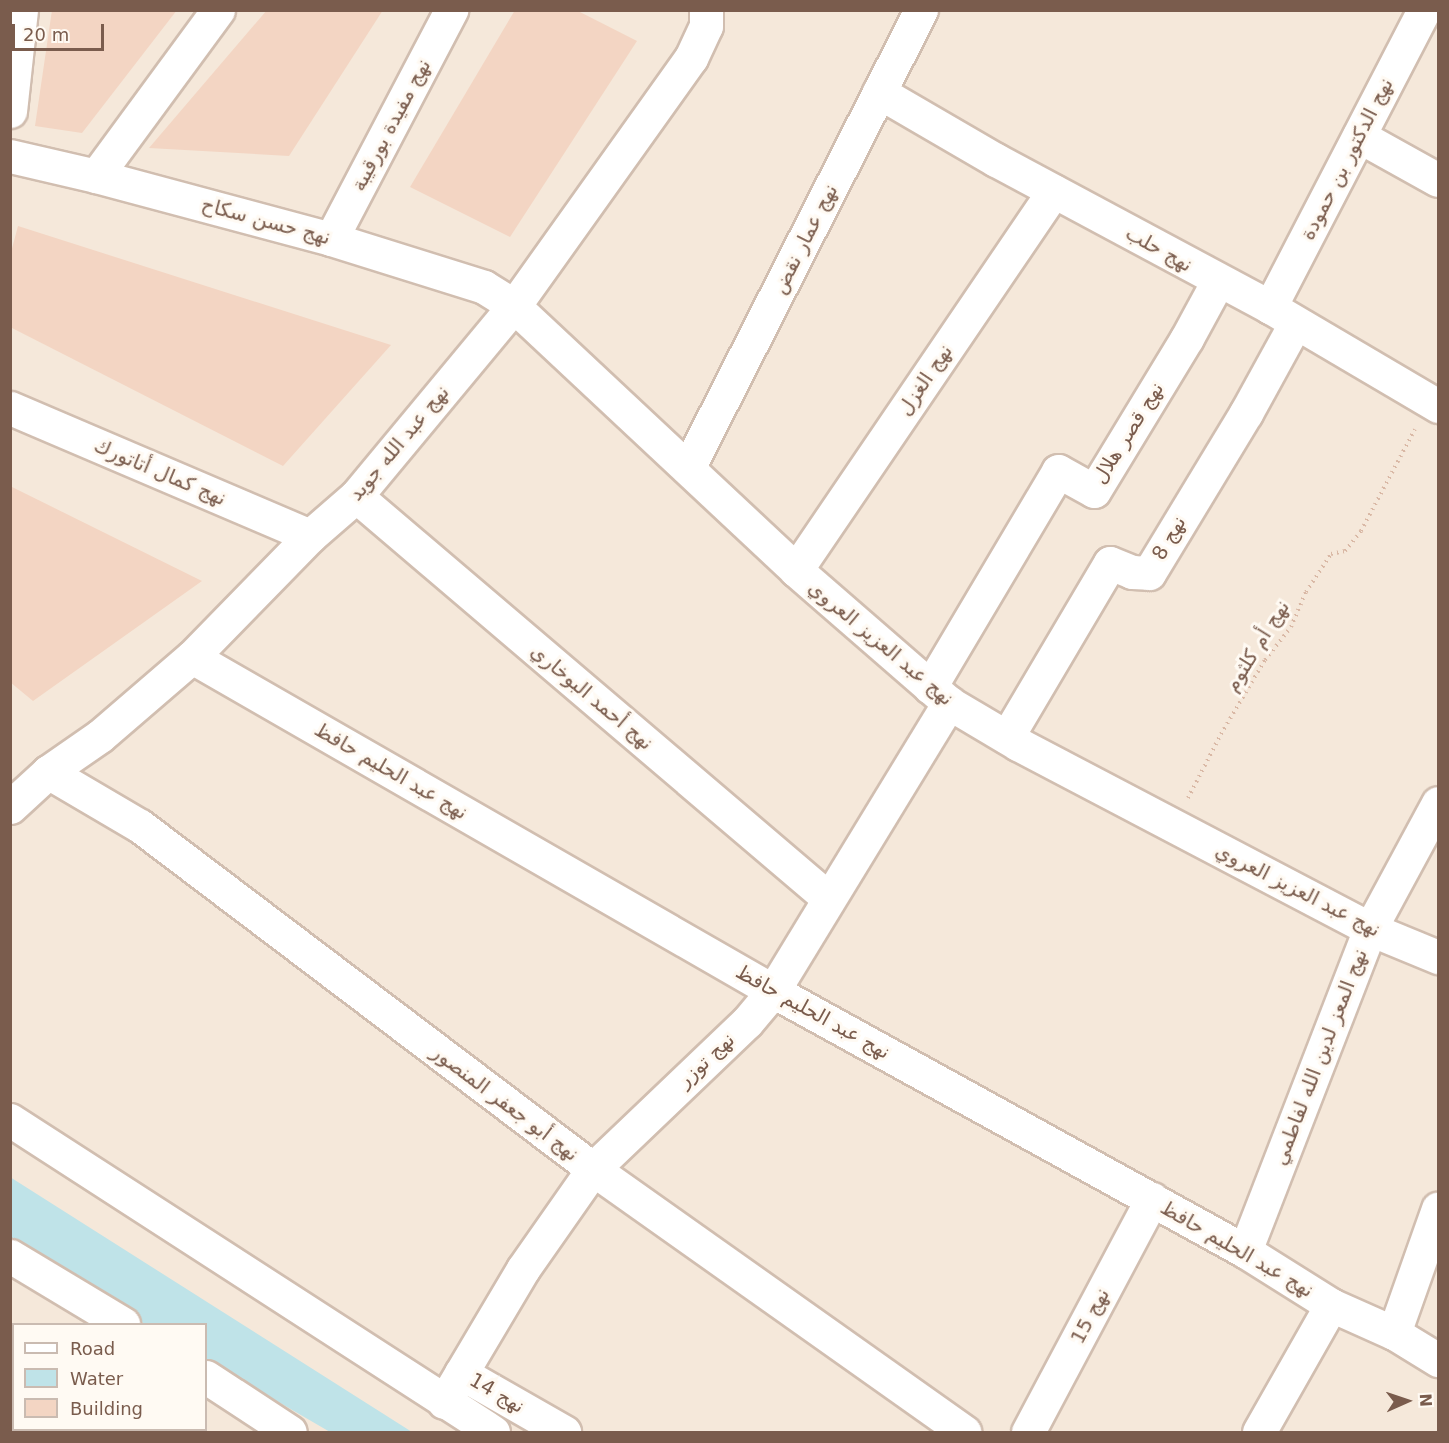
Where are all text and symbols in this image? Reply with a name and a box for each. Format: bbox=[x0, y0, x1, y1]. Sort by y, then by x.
scale bar bbox=[15, 12, 106, 50]
text: 20 m bbox=[23, 24, 69, 45]
street label: نهج مفيدة بورقيبة bbox=[346, 55, 436, 195]
street label: نهج الدكتور بن حمودة bbox=[1296, 74, 1398, 244]
street label: نهج عمار نقض bbox=[767, 180, 843, 298]
street label: نهج حسن سكاح bbox=[199, 192, 333, 250]
street label: نهج حلب bbox=[1121, 221, 1197, 277]
street label: نهج الغزل bbox=[892, 340, 958, 420]
street label: نهج قصر هلال bbox=[1087, 378, 1169, 488]
street label: نهج عبد الله جويد bbox=[344, 381, 454, 505]
street label: نهج كمال أتاتورك bbox=[90, 433, 230, 511]
street label: نهج 8 bbox=[1147, 512, 1191, 564]
street label: نهج عبد العزيز العروي bbox=[804, 575, 958, 711]
street label: نهج أم كلثوم bbox=[1219, 596, 1295, 696]
street label: نهج أحمد البوخاري bbox=[526, 639, 658, 755]
street label: نهج عبد الحليم حافظ bbox=[310, 717, 472, 825]
street label: نهج عبد العزيز العروي bbox=[1212, 838, 1384, 942]
street label: نهج المعز لدين الله لفاطمي bbox=[1268, 945, 1372, 1169]
street label: نهج عبد الحليم حافظ bbox=[732, 960, 894, 1064]
street label: نهج توزر bbox=[672, 1028, 740, 1092]
street label: نهج أبو جعفر المنصور bbox=[427, 1040, 583, 1166]
street label: نهج عبد الحليم حافظ bbox=[1156, 1195, 1318, 1303]
street label: نهج 15 bbox=[1065, 1284, 1115, 1348]
legend bbox=[12, 1323, 207, 1431]
text: Road bbox=[70, 1338, 115, 1359]
text: Water bbox=[70, 1368, 123, 1389]
street label: نهج 14 bbox=[465, 1368, 529, 1418]
north arrow bbox=[1377, 1371, 1437, 1431]
text: N bbox=[1416, 1393, 1435, 1407]
text: Building bbox=[70, 1398, 143, 1419]

